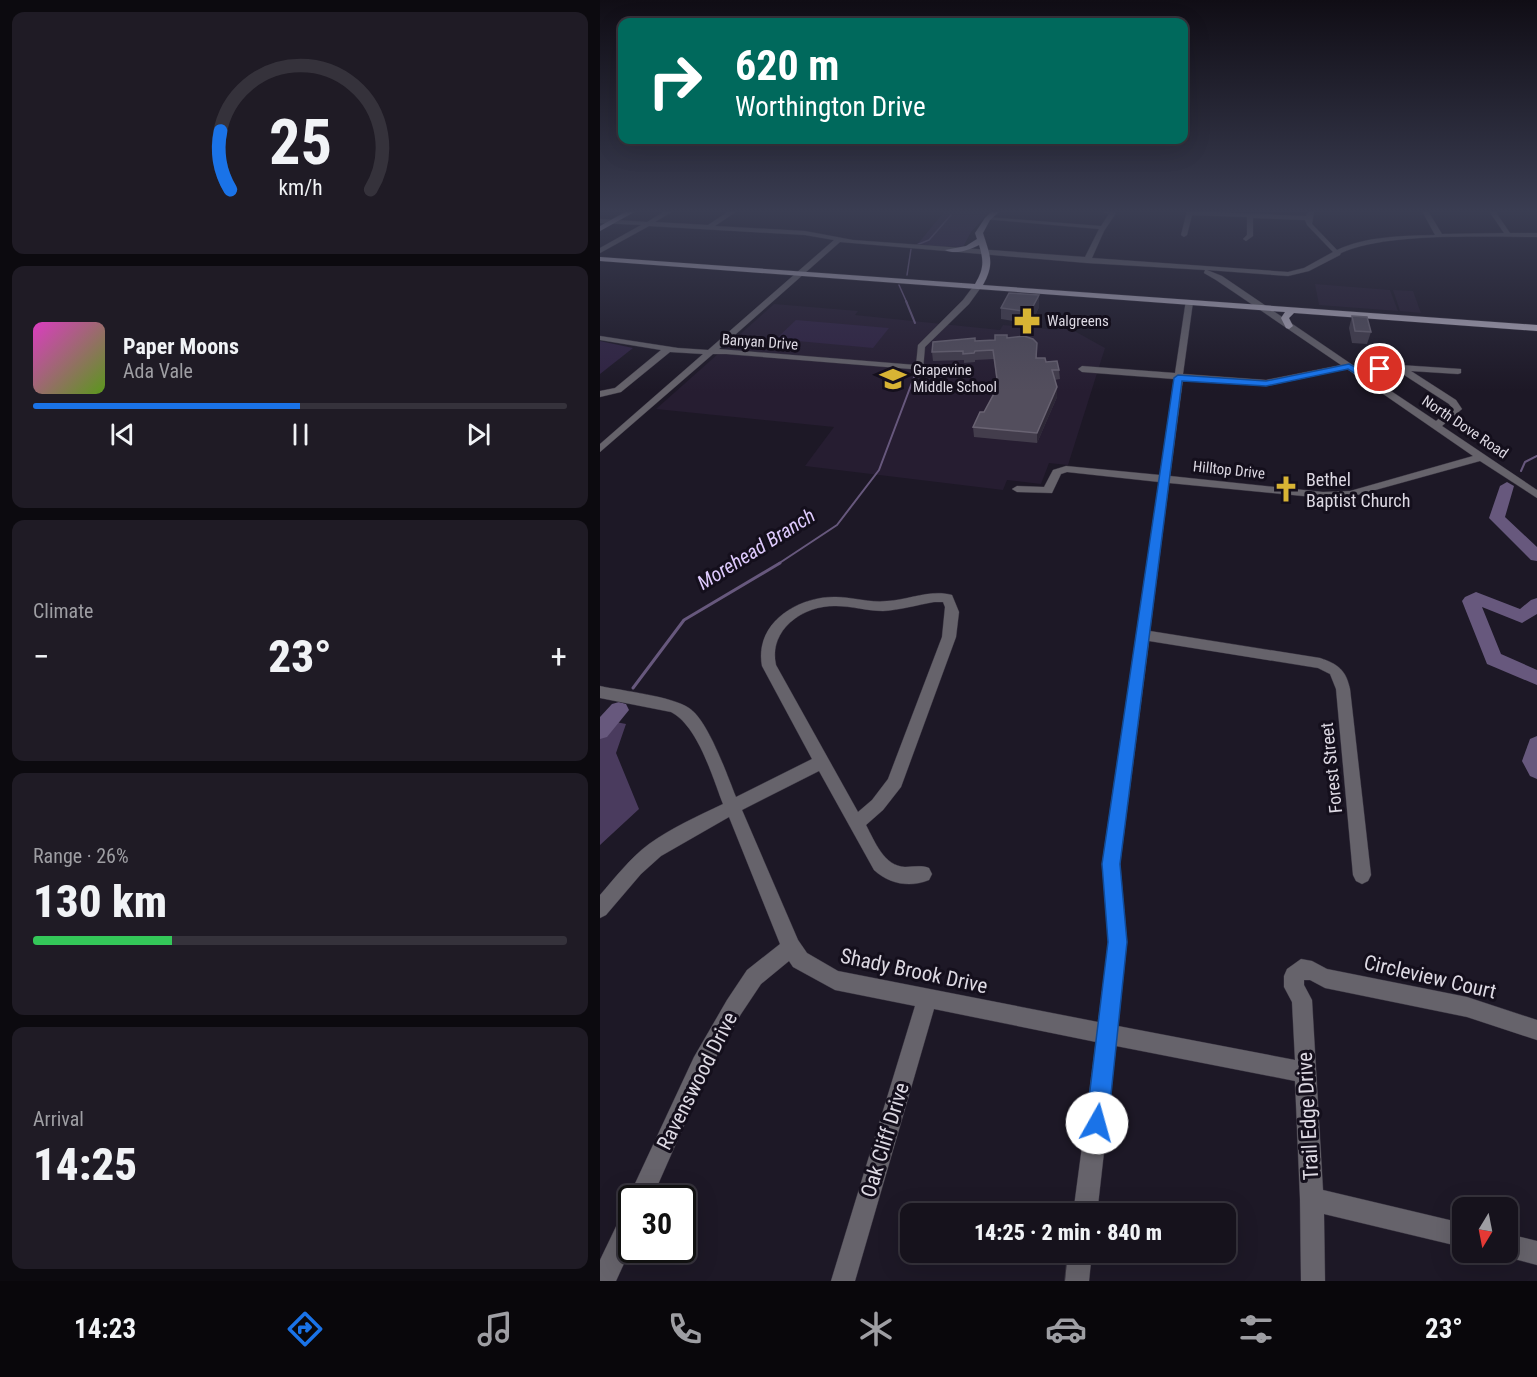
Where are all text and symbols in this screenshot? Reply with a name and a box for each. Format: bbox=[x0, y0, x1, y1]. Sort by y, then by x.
text: 620 m bbox=[735, 41, 840, 90]
icon: right bbox=[636, 42, 714, 120]
text: Worthington Drive bbox=[735, 91, 926, 123]
text: 25 bbox=[268, 106, 332, 179]
text: km/h bbox=[278, 175, 322, 200]
pharmacy icon: Walgreens bbox=[1012, 306, 1042, 336]
place label: Walgreens bbox=[1047, 312, 1109, 330]
street label: Banyan Drive bbox=[721, 330, 799, 354]
text: Paper Moons bbox=[123, 334, 239, 359]
pin bbox=[1354, 343, 1405, 394]
icon: arrive bbox=[1363, 352, 1396, 385]
text: Ada Vale bbox=[123, 359, 193, 383]
place label: Grapevine Middle School bbox=[913, 361, 997, 396]
school or university icon: Grapevine Middle School bbox=[878, 364, 908, 394]
street label: North Dove Road bbox=[1419, 392, 1511, 462]
icon: previous bbox=[106, 418, 139, 451]
icon: pause bbox=[284, 418, 317, 451]
icon: next bbox=[462, 418, 495, 451]
street label: Hilltop Drive bbox=[1192, 457, 1266, 483]
place label: Bethel Baptist Church bbox=[1306, 469, 1410, 511]
church icon: Bethel Baptist Church bbox=[1271, 474, 1301, 504]
water label: Morehead Branch bbox=[693, 503, 819, 595]
text: Climate bbox=[33, 599, 93, 623]
text: 23° bbox=[268, 630, 332, 683]
text: − bbox=[33, 637, 50, 676]
text: + bbox=[551, 637, 567, 676]
street label: Forest Street bbox=[1316, 722, 1346, 814]
text: Range · 26% bbox=[33, 844, 129, 868]
text: 130 km bbox=[33, 875, 167, 928]
street label: Shady Brook Drive bbox=[838, 944, 990, 998]
street label: Circleview Court bbox=[1362, 950, 1498, 1004]
street label: Ravenswood Drive bbox=[652, 1008, 742, 1154]
street label: Trail Edge Drive bbox=[1293, 1051, 1323, 1181]
street label: Oak Cliff Drive bbox=[856, 1080, 914, 1200]
position arrow bbox=[1065, 1091, 1129, 1155]
text: Arrival bbox=[33, 1107, 84, 1131]
text: 14:25 bbox=[33, 1138, 137, 1191]
speed limit sign: 30 bbox=[618, 1185, 696, 1263]
north arrow bbox=[1452, 1197, 1518, 1263]
map controls bbox=[1452, 1197, 1518, 1263]
text: 14:25 · 2 min · 840 m bbox=[974, 1220, 1162, 1245]
icon: directions bbox=[284, 1308, 326, 1350]
icon: music bbox=[474, 1308, 516, 1350]
icon: phone bbox=[664, 1308, 706, 1350]
icon: climate bbox=[855, 1308, 897, 1350]
icon: car bbox=[1045, 1308, 1087, 1350]
icon: filters bbox=[1235, 1308, 1277, 1350]
text: 14:23 bbox=[74, 1313, 136, 1345]
text: 23° bbox=[1425, 1313, 1463, 1345]

